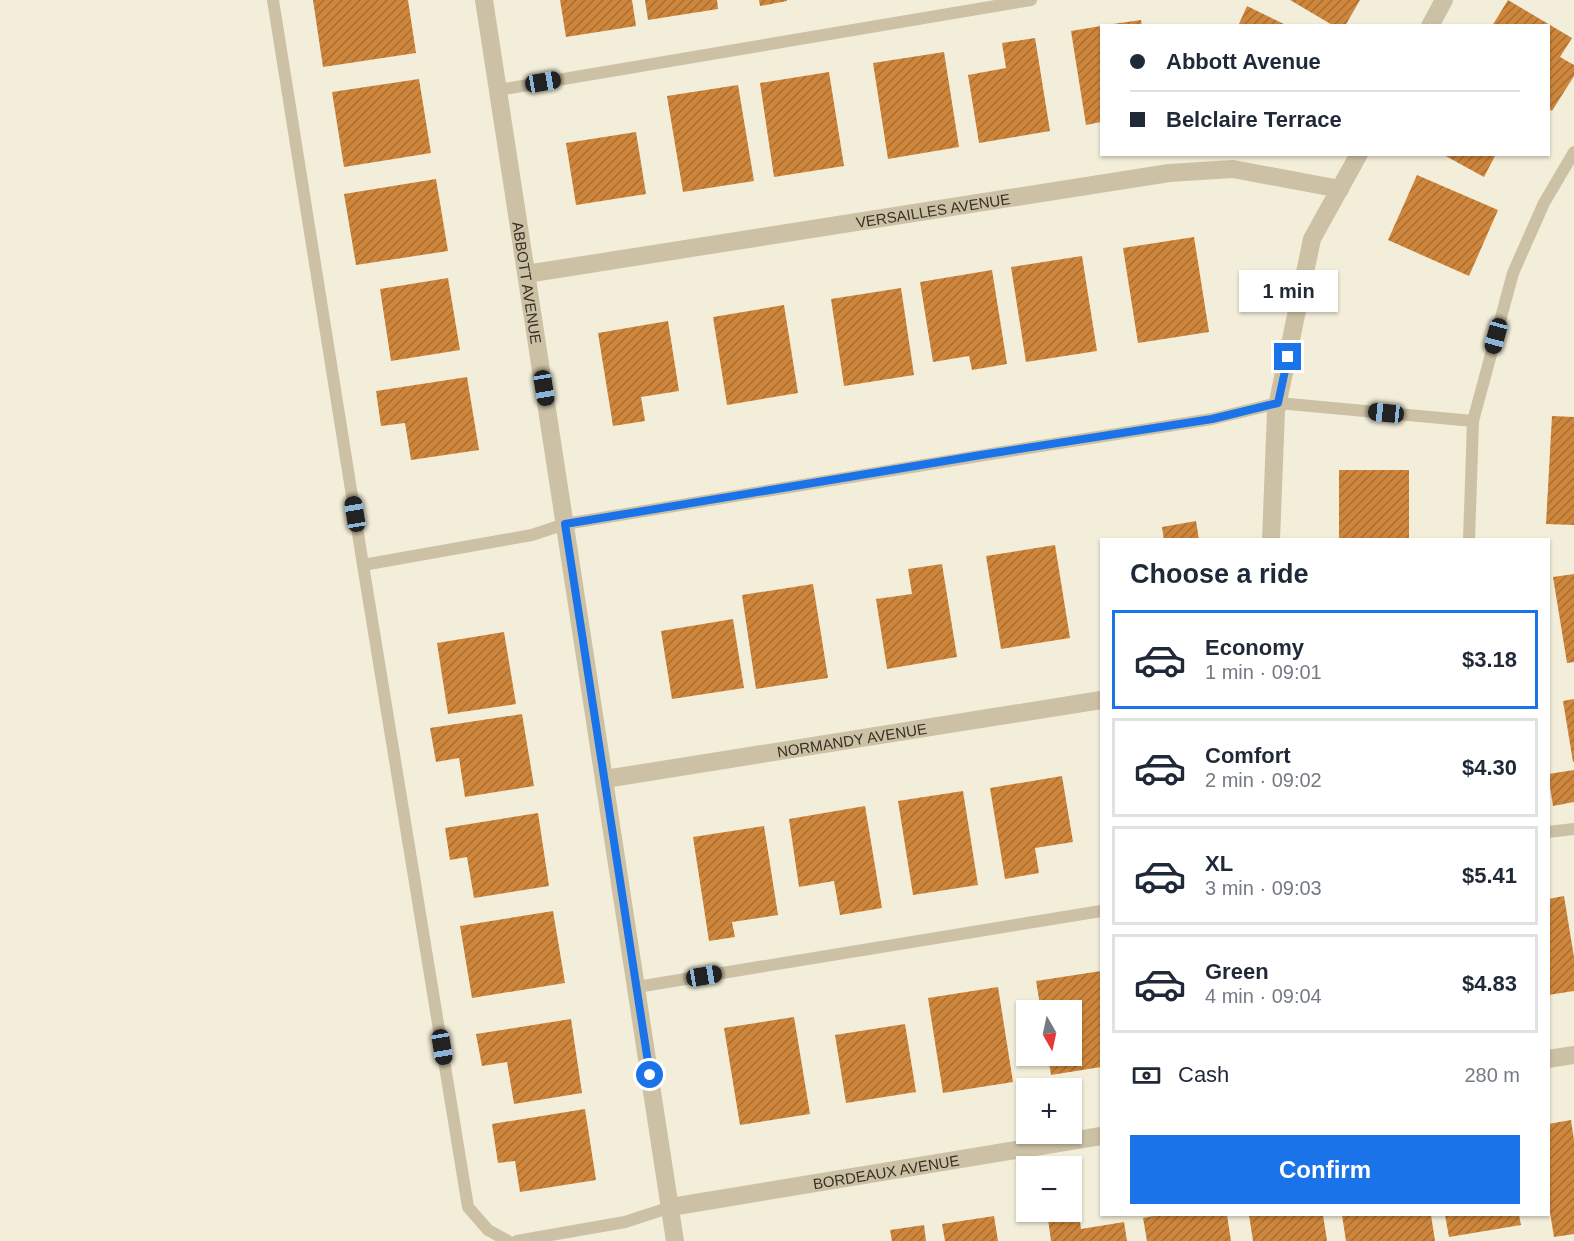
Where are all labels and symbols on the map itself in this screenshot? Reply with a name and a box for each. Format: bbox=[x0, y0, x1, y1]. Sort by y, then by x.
car bbox=[524, 70, 562, 94]
street label: VERSAILLES AVENUE bbox=[855, 190, 1011, 231]
street label: ABBOTT AVENUE bbox=[510, 220, 545, 345]
callout: 1 min bbox=[1238, 270, 1338, 312]
car bbox=[1483, 316, 1509, 356]
route end bbox=[1274, 343, 1301, 370]
car bbox=[532, 369, 556, 407]
car bbox=[1367, 402, 1405, 424]
car bbox=[343, 495, 367, 533]
street label: NORMANDY AVENUE bbox=[776, 719, 928, 760]
car bbox=[685, 964, 723, 988]
north arrow bbox=[1016, 1000, 1082, 1066]
car bbox=[430, 1028, 454, 1066]
route start bbox=[636, 1061, 663, 1088]
street label: BORDEAUX AVENUE bbox=[812, 1151, 961, 1192]

